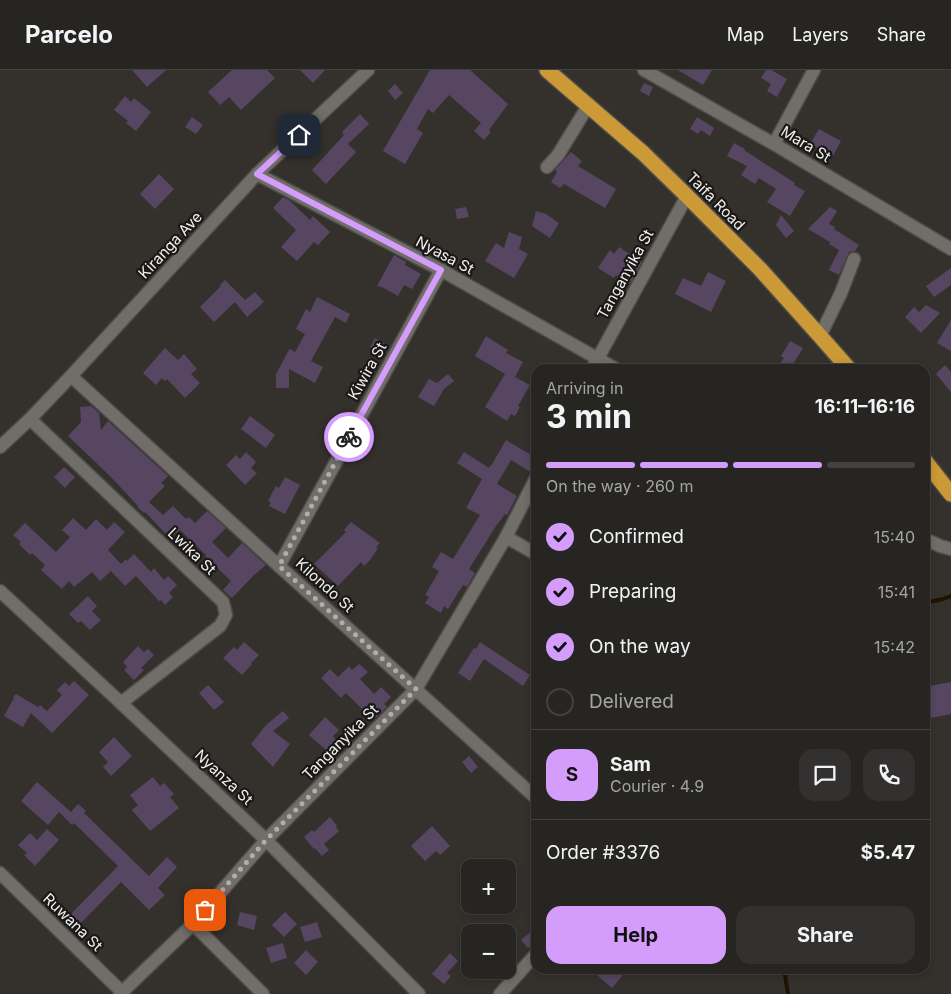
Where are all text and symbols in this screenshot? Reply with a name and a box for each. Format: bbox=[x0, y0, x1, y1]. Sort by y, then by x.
text: Parcelo bbox=[25, 20, 113, 49]
text: Map bbox=[727, 24, 764, 45]
text: Layers bbox=[792, 24, 849, 45]
text: Share bbox=[877, 24, 926, 45]
pin bbox=[278, 114, 320, 156]
icon: home bbox=[285, 121, 313, 149]
street label: Mara St bbox=[778, 122, 834, 166]
street label: Taifa Road bbox=[683, 168, 749, 234]
street label: Kiranga Ave bbox=[134, 207, 206, 283]
street label: Tanganyika St bbox=[593, 226, 657, 322]
street label: Nyasa St bbox=[413, 232, 477, 278]
street label: Kiwira St bbox=[343, 339, 391, 403]
text: Arriving in bbox=[546, 378, 623, 398]
text: 16:11–16:16 bbox=[815, 395, 915, 418]
text: 3 min bbox=[546, 397, 632, 436]
courier bbox=[324, 412, 374, 462]
icon: bike bbox=[335, 423, 363, 451]
text: On the way · 260 m bbox=[546, 476, 693, 496]
street label: Lwika St bbox=[164, 523, 220, 579]
icon: check bbox=[546, 523, 574, 551]
text: Confirmed bbox=[589, 525, 684, 548]
text: 15:40 bbox=[874, 527, 915, 547]
street label: Kilondo St bbox=[292, 554, 358, 616]
icon: check bbox=[546, 578, 574, 606]
text: Preparing bbox=[589, 580, 676, 603]
text: 15:41 bbox=[878, 582, 915, 602]
icon: check bbox=[546, 633, 574, 661]
text: On the way bbox=[589, 635, 691, 658]
text: 15:42 bbox=[874, 637, 915, 657]
text: Delivered bbox=[589, 690, 674, 713]
street label: Tanganyika St bbox=[298, 700, 382, 784]
street label: Nyanza St bbox=[191, 745, 257, 809]
button: chat bbox=[799, 749, 851, 801]
button: phone bbox=[863, 749, 915, 801]
text: Sam bbox=[610, 753, 651, 776]
text: S bbox=[566, 763, 578, 786]
text: Courier · 4.9 bbox=[610, 776, 704, 796]
text: Order #3376 bbox=[546, 841, 660, 864]
text: $5.47 bbox=[861, 841, 915, 864]
map controls bbox=[461, 859, 516, 979]
button: + bbox=[461, 859, 516, 914]
street label: Ruwana St bbox=[39, 889, 107, 955]
pin bbox=[184, 889, 226, 931]
icon: bag bbox=[191, 896, 219, 924]
button: Help bbox=[546, 906, 726, 964]
button: Share bbox=[736, 906, 915, 964]
button: − bbox=[461, 924, 516, 979]

